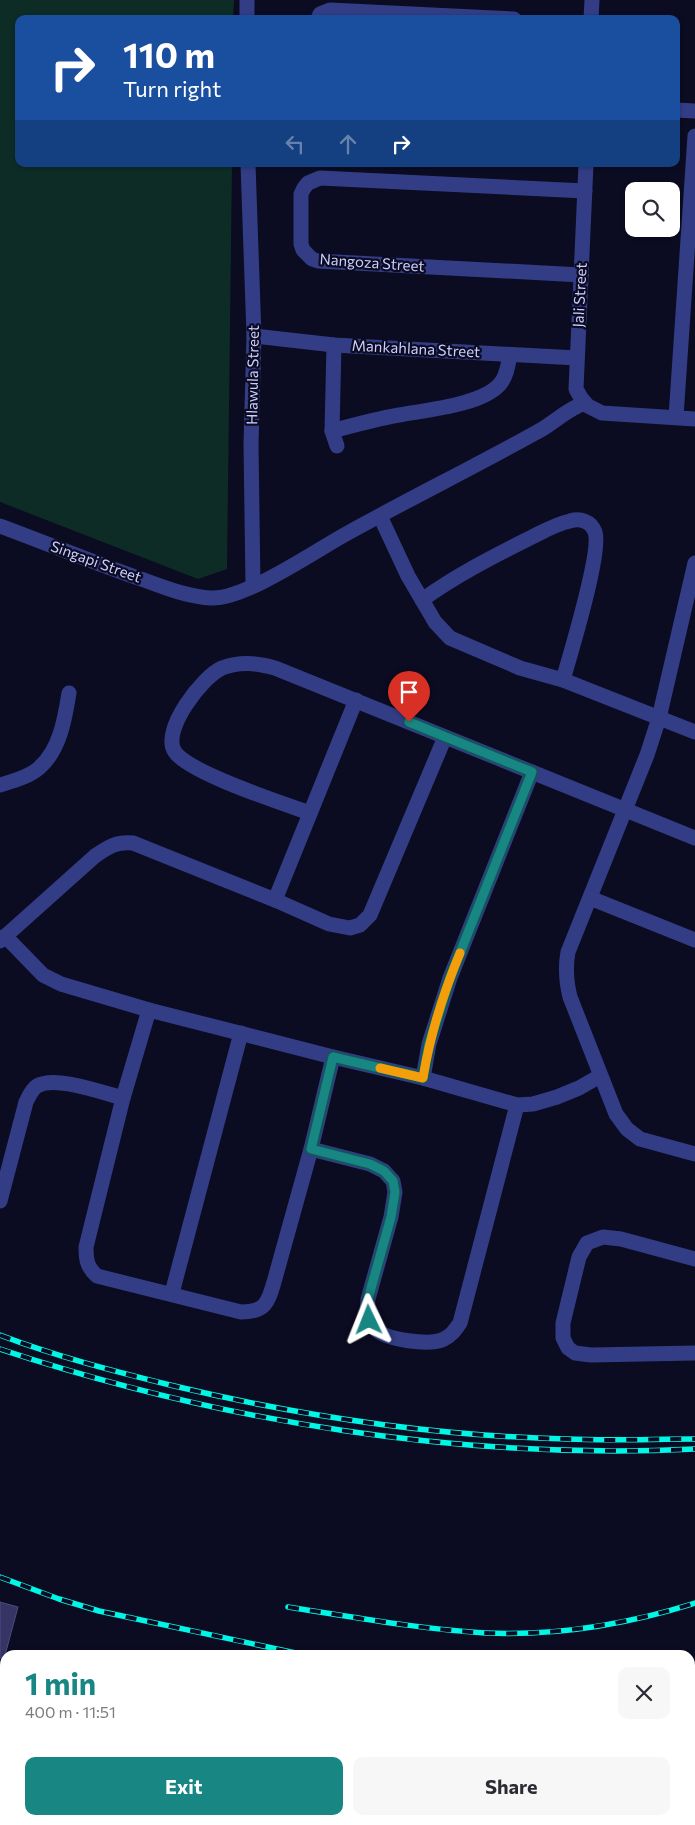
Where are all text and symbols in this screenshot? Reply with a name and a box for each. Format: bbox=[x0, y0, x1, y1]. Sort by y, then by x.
text: 110 m bbox=[123, 32, 215, 75]
icon: right bbox=[40, 35, 105, 100]
text: Turn right bbox=[123, 75, 221, 102]
icon: left bbox=[281, 130, 309, 158]
icon: ahead bbox=[334, 130, 362, 158]
icon: right bbox=[387, 130, 415, 158]
map controls bbox=[625, 182, 680, 237]
button: search bbox=[625, 182, 680, 237]
street label: Nangoza Street bbox=[319, 249, 425, 275]
street label: Jali Street bbox=[568, 262, 590, 328]
street label: Hlawula Street bbox=[242, 325, 262, 425]
street label: Mankahlana Street bbox=[351, 336, 481, 360]
street label: Singapi Street bbox=[49, 536, 144, 586]
pin bbox=[388, 671, 430, 722]
icon: arrive bbox=[395, 678, 423, 706]
position arrow bbox=[342, 1293, 394, 1345]
text: 1 min bbox=[25, 1664, 96, 1701]
button: close bbox=[618, 1667, 670, 1719]
text: 400 m · 11:51 bbox=[25, 1702, 116, 1721]
button: Exit bbox=[25, 1757, 343, 1815]
button: Share bbox=[353, 1757, 670, 1815]

